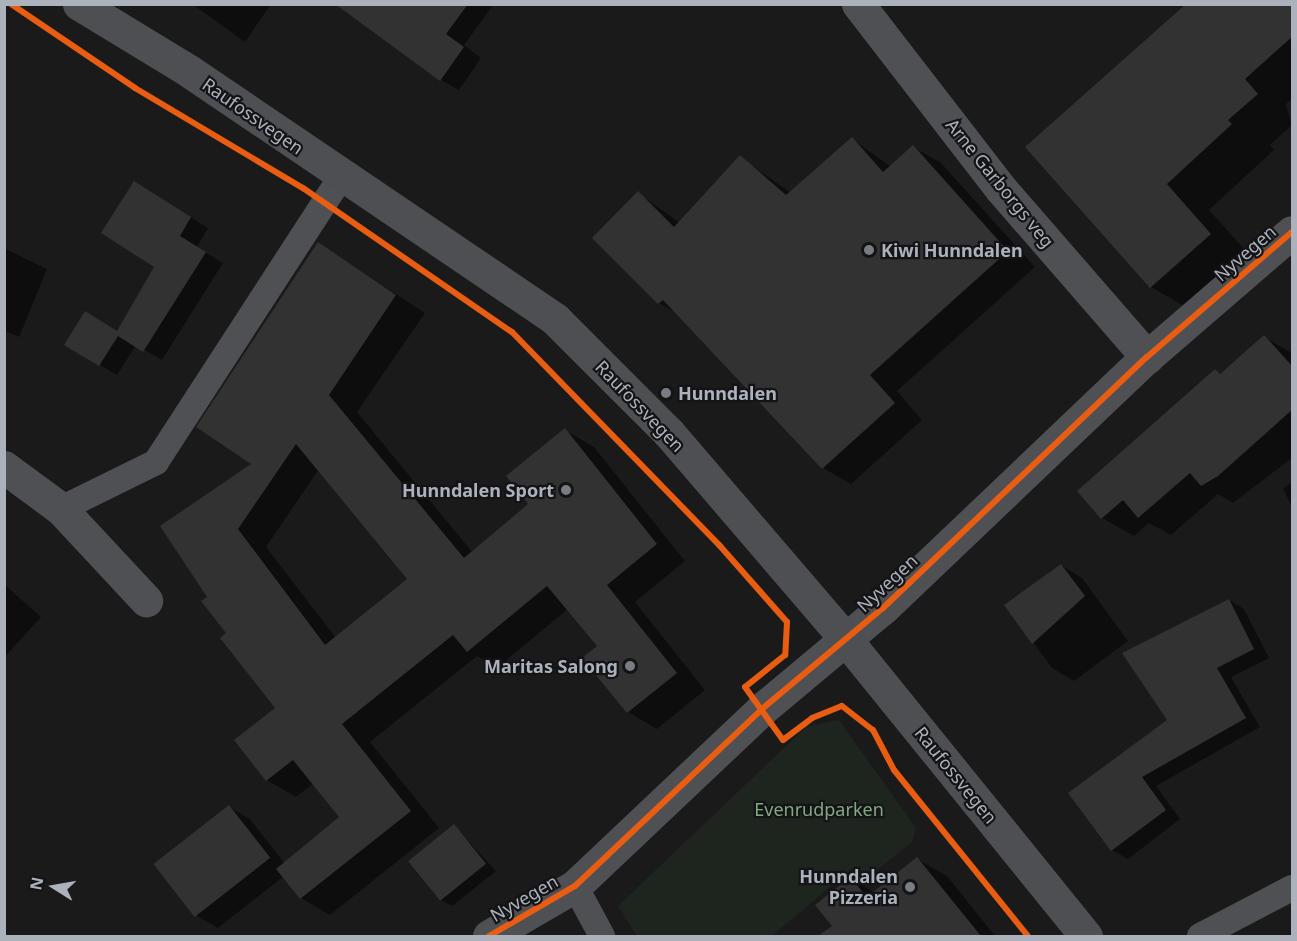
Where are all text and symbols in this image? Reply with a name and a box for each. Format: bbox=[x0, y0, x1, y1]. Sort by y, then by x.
street label: Raufossvegen bbox=[198, 73, 308, 159]
street label: Arne Garborgs veg bbox=[941, 114, 1059, 252]
street label: Nyvegen bbox=[1210, 220, 1280, 286]
place label: Kiwi Hunndalen bbox=[881, 239, 1023, 261]
marker: Kiwi Hunndalen bbox=[862, 243, 876, 257]
street label: Raufossvegen bbox=[591, 356, 689, 456]
place label: Hunndalen bbox=[678, 382, 777, 404]
marker: Hunndalen bbox=[659, 386, 673, 400]
place label: Hunndalen Sport bbox=[402, 479, 554, 501]
marker: Hunndalen Sport bbox=[559, 483, 573, 497]
street label: Nyvegen bbox=[852, 550, 922, 616]
place label: Maritas Salong bbox=[484, 655, 618, 677]
marker: Maritas Salong bbox=[623, 659, 637, 673]
street label: Raufossvegen bbox=[910, 722, 1002, 828]
park label: Evenrudparken bbox=[754, 798, 884, 820]
north arrow bbox=[24, 857, 84, 917]
place label: Hunndalen Pizzeria bbox=[799, 866, 898, 908]
street label: Nyvegen bbox=[486, 870, 562, 926]
text: N bbox=[24, 875, 48, 892]
marker: Hunndalen Pizzeria bbox=[903, 880, 917, 894]

